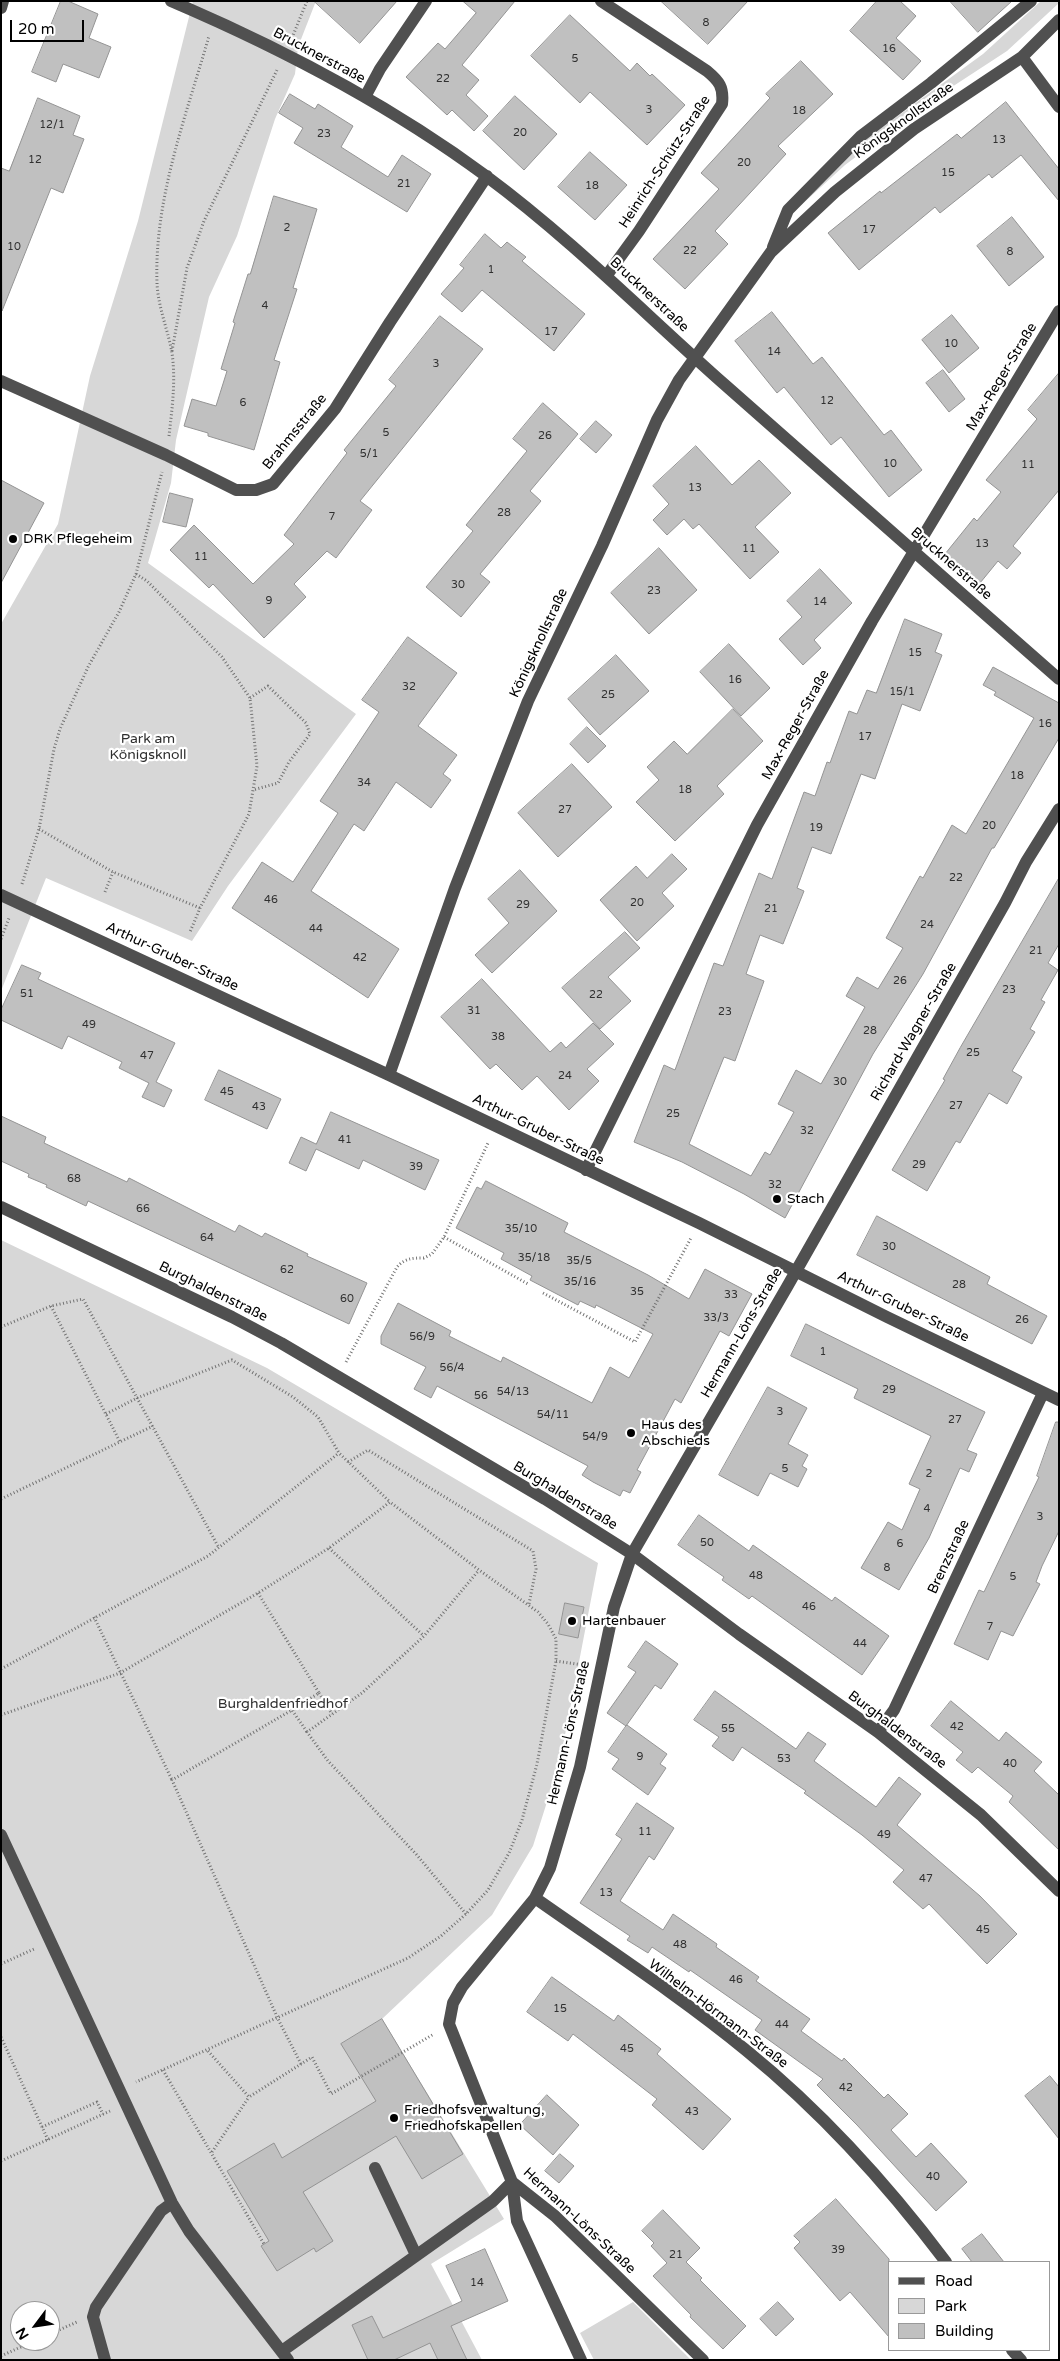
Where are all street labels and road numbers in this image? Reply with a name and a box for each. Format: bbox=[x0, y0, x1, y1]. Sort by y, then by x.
street label: Brucknerstraße bbox=[270, 25, 368, 87]
street label: Königsknollstraße bbox=[851, 79, 957, 163]
street label: Heinrich-Schütz-Straße bbox=[616, 93, 714, 231]
street label: Brucknerstraße bbox=[606, 254, 692, 336]
street label: Max-Reger-Straße bbox=[963, 320, 1041, 434]
street label: Brahmsstraße bbox=[259, 391, 331, 473]
street label: Brucknerstraße bbox=[907, 524, 995, 604]
street label: Königsknollstraße bbox=[506, 586, 572, 700]
street label: Max-Reger-Straße bbox=[759, 667, 833, 783]
street label: Arthur-Gruber-Straße bbox=[103, 919, 241, 995]
street label: Richard-Wagner-Straße bbox=[867, 960, 961, 1104]
street label: Arthur-Gruber-Straße bbox=[469, 1091, 607, 1169]
street label: Burghaldenstraße bbox=[156, 1258, 270, 1326]
street label: Hermann-Löns-Straße bbox=[698, 1265, 786, 1401]
street label: Arthur-Gruber-Straße bbox=[834, 1268, 972, 1346]
street label: Burghaldenstraße bbox=[510, 1458, 620, 1534]
street label: Brenzstraße bbox=[925, 1517, 973, 1597]
street label: Hermann-Löns-Straße bbox=[544, 1659, 594, 1807]
street label: Burghaldenstraße bbox=[844, 1687, 950, 1773]
street label: Wilhelm-Hörmann-Straße bbox=[645, 1956, 791, 2072]
street label: Hermann-Löns-Straße bbox=[519, 2164, 639, 2278]

